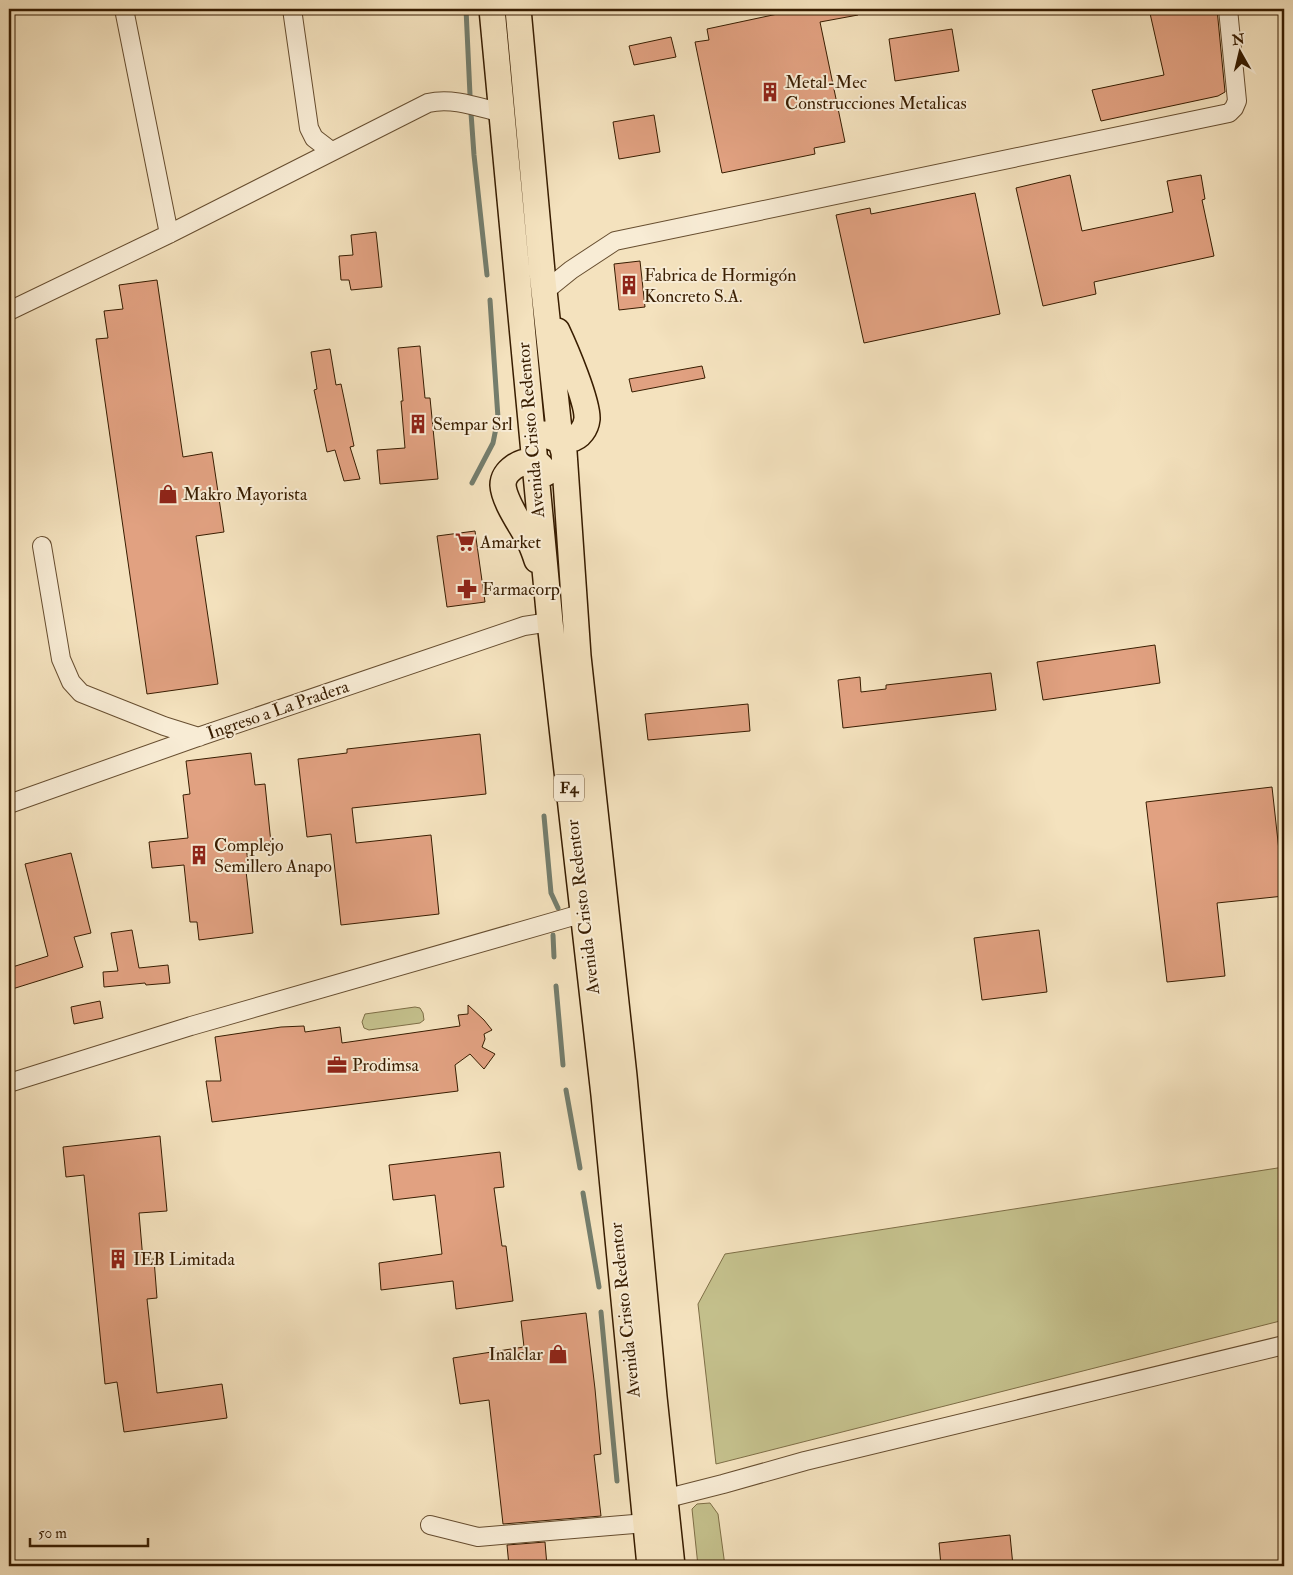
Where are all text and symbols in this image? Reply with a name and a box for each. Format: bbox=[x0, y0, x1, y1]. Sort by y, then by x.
north arrow bbox=[1216, 28, 1266, 78]
text: N bbox=[1230, 30, 1246, 49]
place label: Metal-Mec Construcciones Metalicas bbox=[785, 71, 967, 115]
building icon: Metal-Mec Construcciones Metalicas bbox=[759, 81, 781, 103]
place label: Fabrica de Hormigón Koncreto S.A. bbox=[644, 264, 796, 308]
building icon: Fabrica de Hormigón Koncreto S.A. bbox=[618, 274, 640, 296]
street label: Avenida Cristo Redentor bbox=[512, 341, 550, 520]
building icon: Sempar Srl bbox=[407, 413, 429, 435]
place label: Sempar Srl bbox=[433, 413, 513, 436]
shop icon: Makro Mayorista bbox=[157, 483, 179, 505]
place label: Makro Mayorista bbox=[183, 483, 308, 506]
supermarket icon: Amarket bbox=[454, 531, 476, 553]
place label: Amarket bbox=[479, 531, 541, 554]
pharmacy icon: Farmacorp bbox=[456, 578, 478, 600]
place label: Farmacorp bbox=[482, 578, 560, 601]
street label: Ingreso a La Pradera bbox=[204, 675, 353, 745]
road number: F4 bbox=[554, 774, 584, 801]
street label: Avenida Cristo Redentor bbox=[561, 818, 605, 997]
place label: Complejo Semillero Anapo bbox=[214, 834, 332, 878]
building icon: Complejo Semillero Anapo bbox=[188, 844, 210, 866]
office icon: Prodimsa bbox=[326, 1054, 348, 1076]
place label: Prodimsa bbox=[352, 1054, 419, 1077]
street label: Avenida Cristo Redentor bbox=[604, 1221, 646, 1400]
building icon: IEB Limitada bbox=[107, 1248, 129, 1270]
place label: IEB Limitada bbox=[133, 1248, 235, 1271]
place label: Inalclar bbox=[489, 1343, 543, 1366]
shop icon: Inalclar bbox=[547, 1343, 569, 1365]
scale bar bbox=[30, 1515, 148, 1547]
text: 50 m bbox=[38, 1524, 67, 1543]

